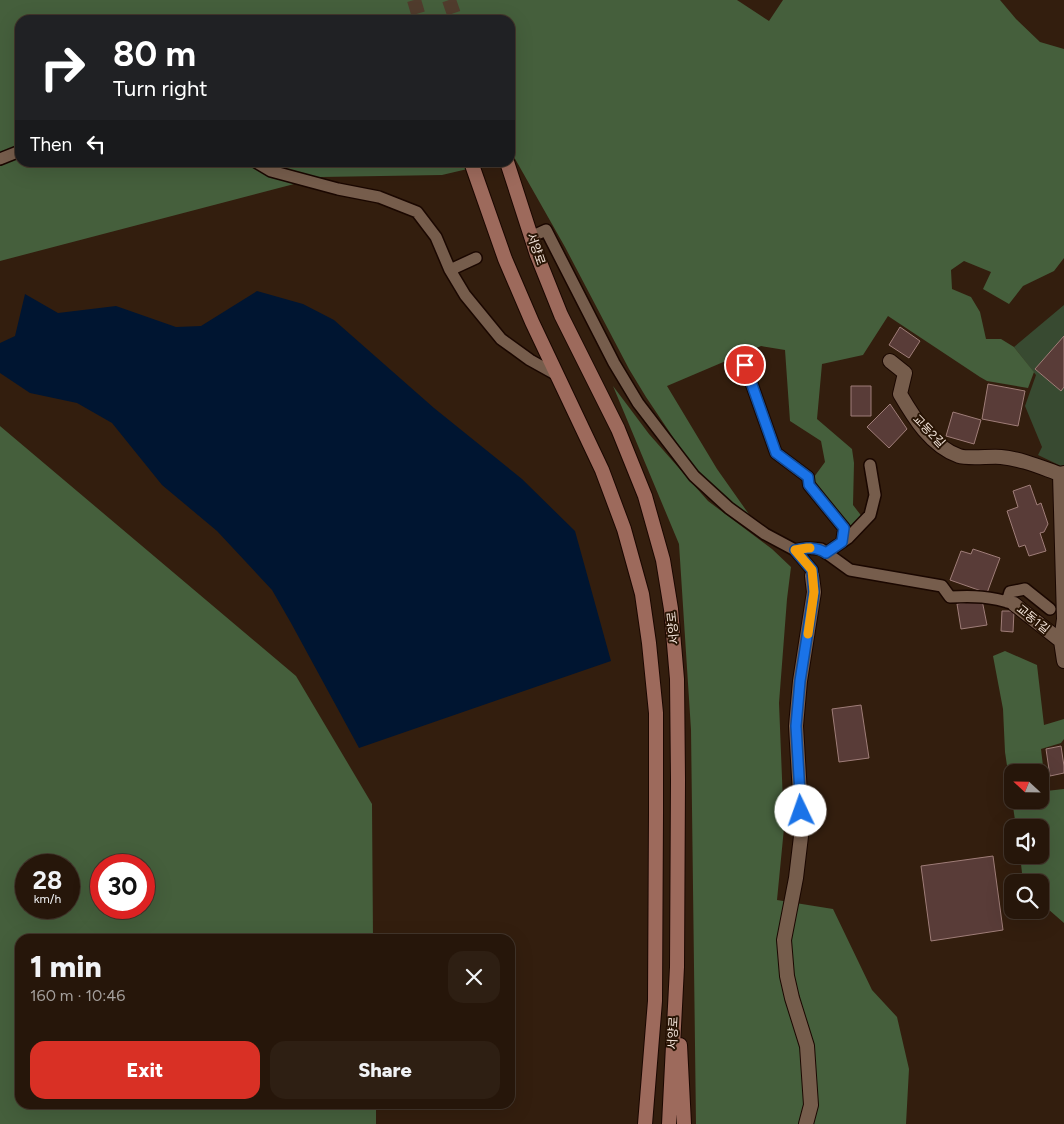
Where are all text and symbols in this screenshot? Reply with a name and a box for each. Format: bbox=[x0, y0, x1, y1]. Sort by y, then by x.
text: 80 m bbox=[113, 33, 196, 75]
icon: right bbox=[30, 35, 95, 100]
text: Turn right bbox=[113, 75, 208, 102]
icon: left bbox=[82, 130, 110, 158]
text: Then bbox=[30, 133, 72, 156]
street label: 서양로 bbox=[524, 231, 548, 267]
pin bbox=[724, 344, 766, 386]
icon: arrive bbox=[731, 351, 759, 379]
street label: 교동2길 bbox=[910, 412, 948, 450]
street label: 교동1길 bbox=[1014, 602, 1052, 636]
street label: 서양로 bbox=[664, 611, 682, 645]
north arrow bbox=[1004, 764, 1049, 809]
map controls bbox=[1004, 764, 1049, 919]
position arrow bbox=[774, 784, 826, 836]
button: sound bbox=[1004, 819, 1049, 864]
speed limit sign: 30 bbox=[90, 854, 155, 919]
text: 28 bbox=[33, 865, 62, 895]
button: search bbox=[1004, 874, 1049, 919]
text: km/h bbox=[34, 892, 61, 906]
text: 1 min bbox=[30, 948, 102, 985]
button: close bbox=[448, 951, 500, 1003]
text: 160 m · 10:46 bbox=[30, 986, 125, 1005]
street label: 서양로 bbox=[665, 1016, 681, 1050]
button: Exit bbox=[30, 1041, 260, 1099]
button: Share bbox=[270, 1041, 500, 1099]

